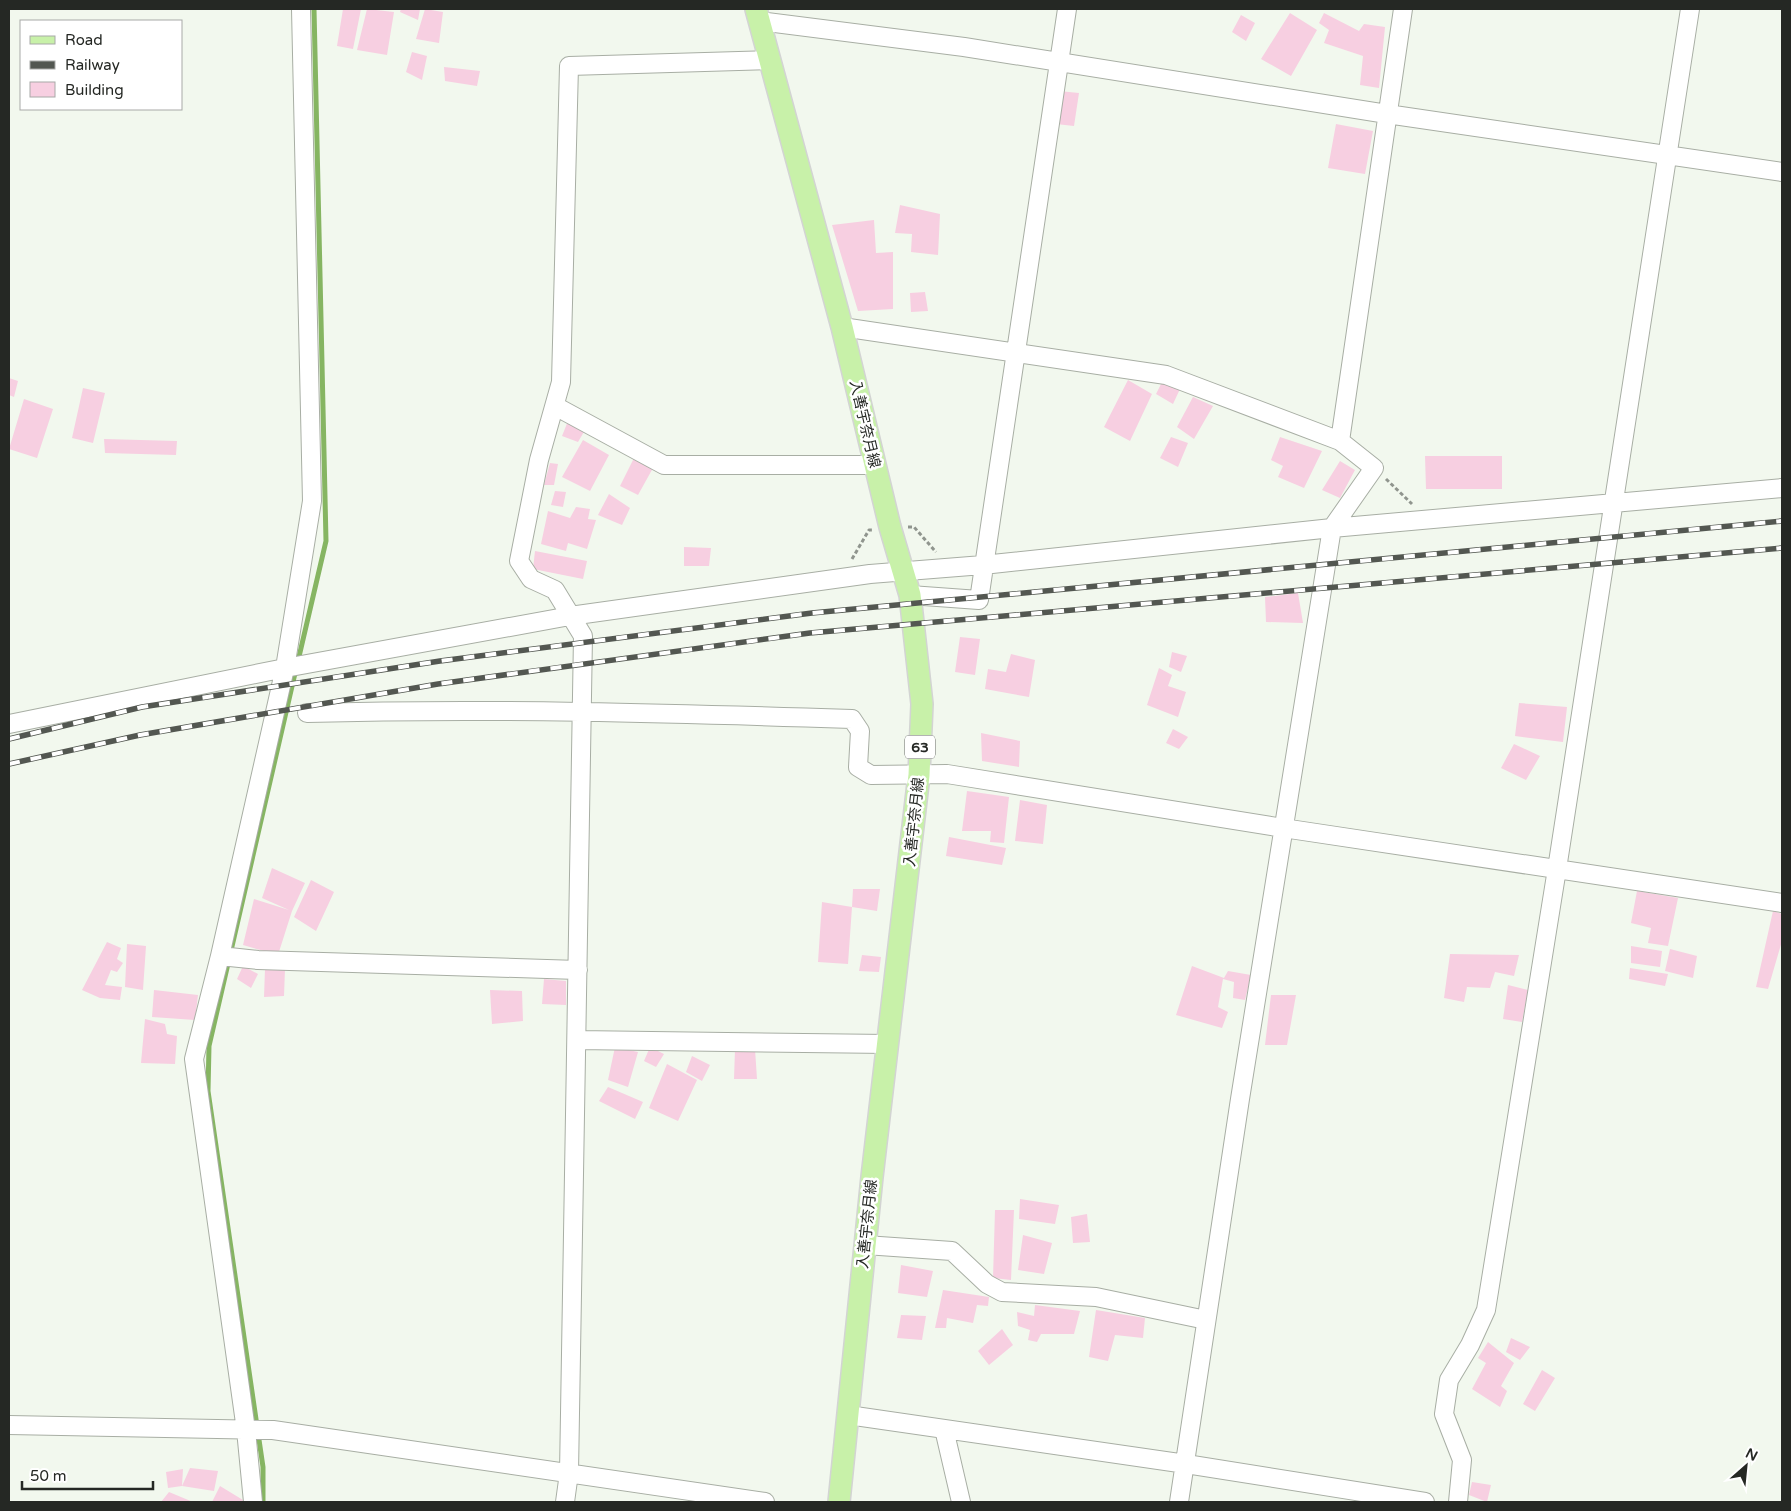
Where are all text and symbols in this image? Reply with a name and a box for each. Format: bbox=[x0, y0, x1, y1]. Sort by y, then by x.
legend bbox=[20, 20, 182, 110]
text: Road bbox=[65, 31, 103, 49]
text: Railway bbox=[65, 56, 120, 74]
text: Building bbox=[65, 81, 124, 99]
street label: 入善宇奈月線 bbox=[846, 378, 884, 470]
road number: 63 bbox=[905, 736, 935, 759]
street label: 入善宇奈月線 bbox=[900, 776, 928, 868]
street label: 入善宇奈月線 bbox=[853, 1178, 881, 1270]
north arrow bbox=[1721, 1441, 1771, 1491]
text: N bbox=[1743, 1445, 1761, 1465]
scale bar bbox=[22, 1458, 154, 1490]
text: 50 m bbox=[30, 1467, 67, 1485]

